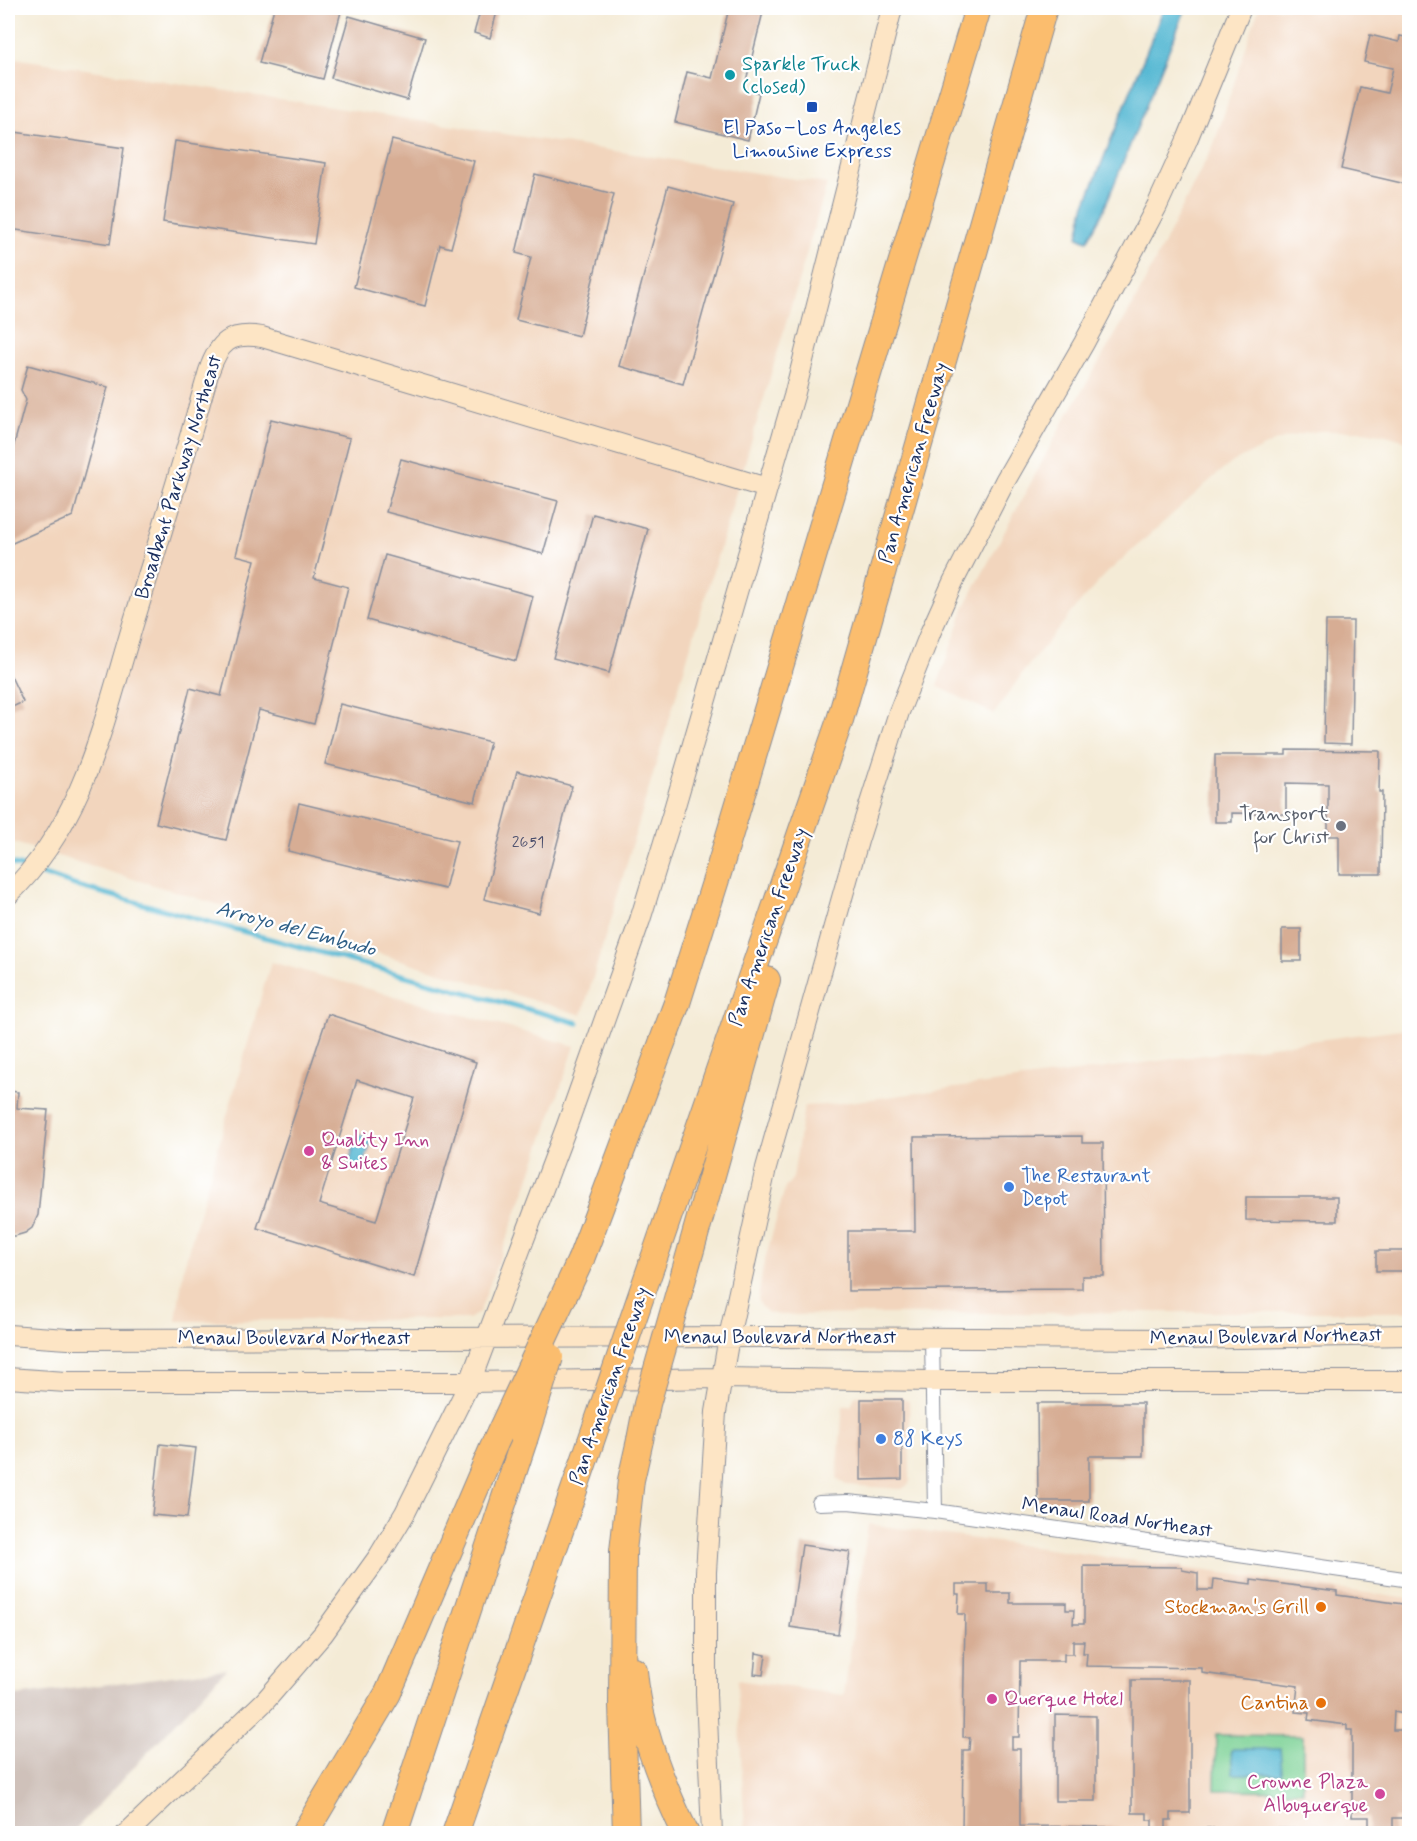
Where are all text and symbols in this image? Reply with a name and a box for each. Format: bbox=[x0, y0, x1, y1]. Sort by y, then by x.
place label: Sparkle Truck (closed) bbox=[742, 51, 860, 101]
marker: Sparkle Truck (closed) bbox=[723, 68, 737, 82]
marker: El Paso–Los Angeles Limousine Express bbox=[805, 100, 819, 114]
place label: El Paso–Los Angeles Limousine Express bbox=[723, 115, 901, 165]
street label: Broadbent Parkway Northeast bbox=[129, 351, 229, 603]
street label: Pan American Freeway bbox=[872, 359, 956, 567]
place label: Transport for Christ bbox=[1239, 801, 1329, 853]
marker: Transport for Christ bbox=[1334, 819, 1348, 833]
street label: Pan American Freeway bbox=[722, 824, 816, 1030]
house number: 2651 bbox=[512, 832, 544, 853]
water label: Arroyo del Embudo bbox=[213, 894, 380, 964]
place label: Quality Inn & Suites bbox=[321, 1127, 429, 1177]
marker: Quality Inn & Suites bbox=[302, 1144, 316, 1158]
place label: The Restaurant Depot bbox=[1021, 1163, 1151, 1213]
marker: The Restaurant Depot bbox=[1002, 1180, 1016, 1194]
street label: Pan American Freeway bbox=[563, 1283, 657, 1489]
street label: Menaul Boulevard Northeast bbox=[1149, 1321, 1383, 1353]
street label: Menaul Boulevard Northeast bbox=[664, 1324, 896, 1351]
street label: Menaul Boulevard Northeast bbox=[178, 1325, 410, 1352]
place label: 88 Keys bbox=[893, 1426, 963, 1453]
marker: 88 Keys bbox=[874, 1432, 888, 1446]
street label: Menaul Road Northeast bbox=[1020, 1491, 1214, 1545]
place label: Stockman's Grill bbox=[1164, 1594, 1309, 1621]
marker: Stockman's Grill bbox=[1314, 1600, 1328, 1614]
place label: Querque Hotel bbox=[1004, 1686, 1123, 1713]
place label: Cantina bbox=[1240, 1690, 1309, 1717]
marker: Querque Hotel bbox=[985, 1692, 999, 1706]
marker: Cantina bbox=[1314, 1696, 1328, 1710]
place label: Crowne Plaza Albuquerque bbox=[1247, 1769, 1369, 1819]
marker: Crowne Plaza Albuquerque bbox=[1373, 1787, 1387, 1801]

